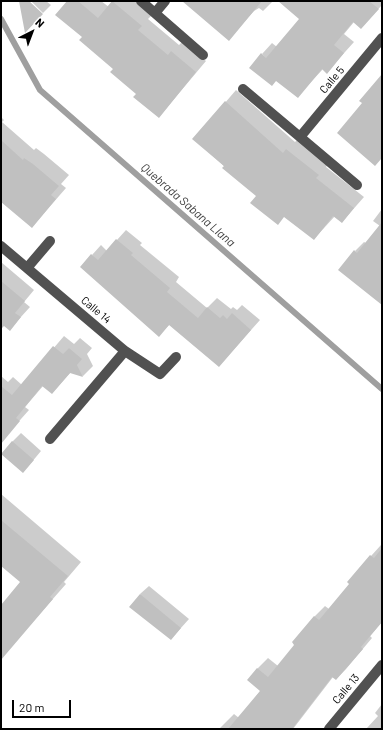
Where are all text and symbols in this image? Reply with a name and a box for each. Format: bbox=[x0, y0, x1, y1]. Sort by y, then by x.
north arrow bbox=[12, 12, 52, 52]
text: N bbox=[33, 15, 47, 30]
street label: Calle 5 bbox=[317, 64, 347, 96]
water label: Quebrada Sabana Llana bbox=[138, 160, 238, 250]
street label: Calle 14 bbox=[78, 294, 114, 326]
street label: Calle 13 bbox=[330, 671, 362, 707]
scale bar bbox=[14, 692, 73, 718]
text: 20 m bbox=[19, 700, 45, 714]

